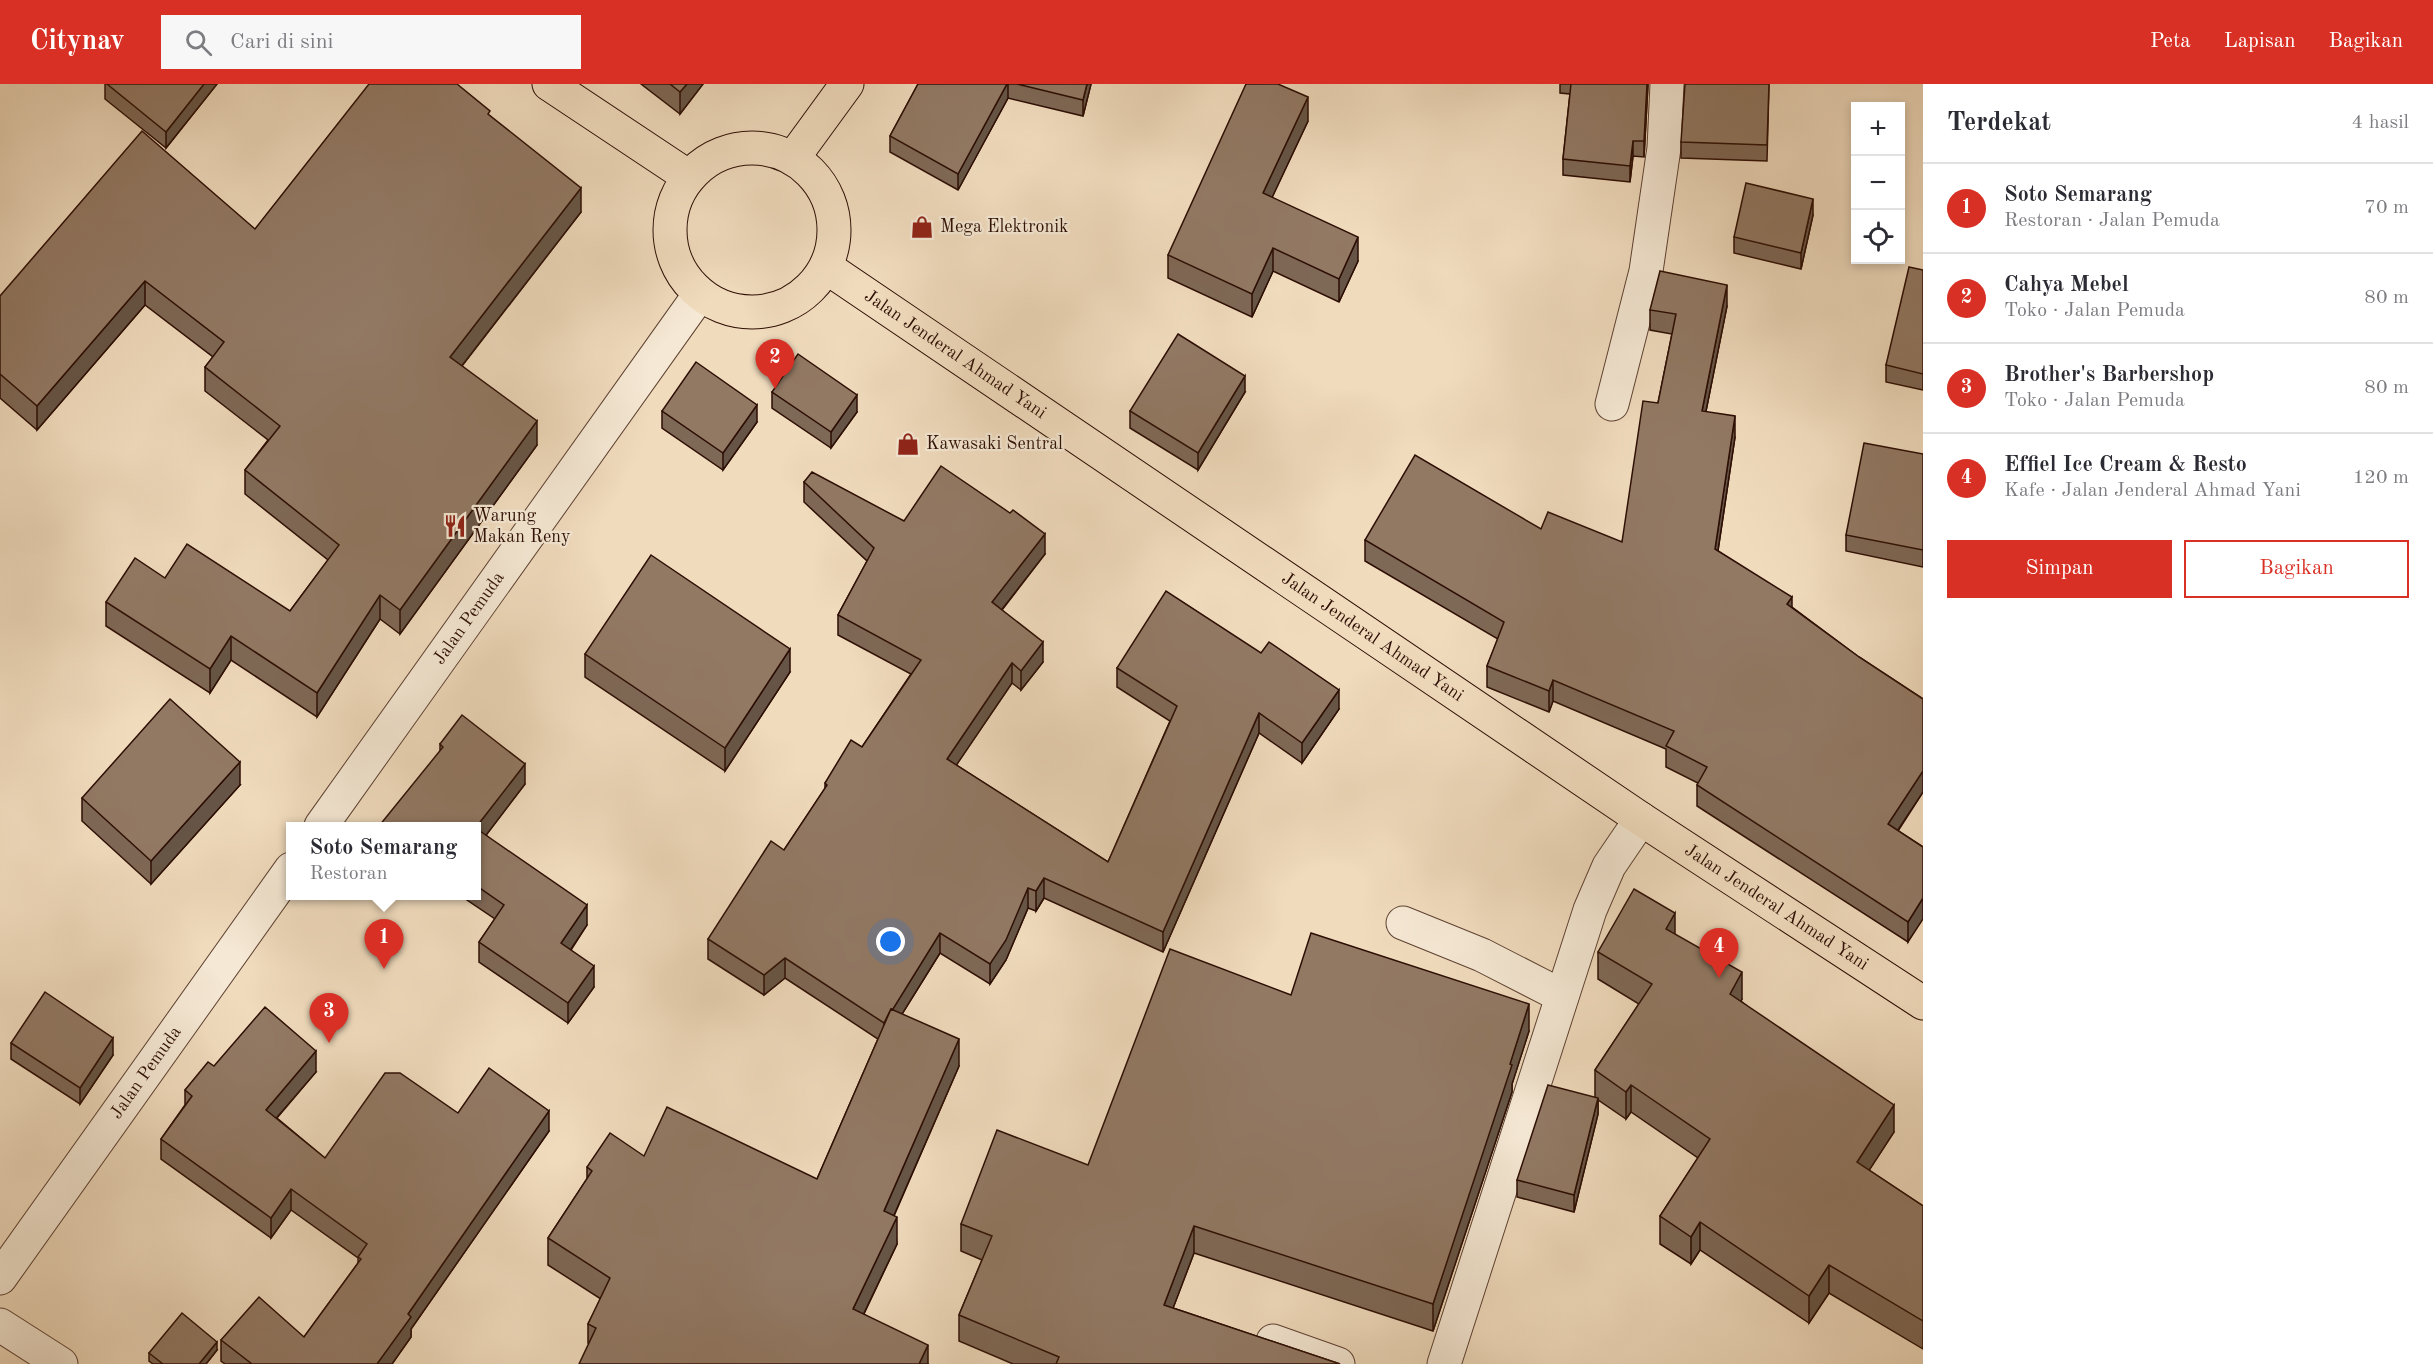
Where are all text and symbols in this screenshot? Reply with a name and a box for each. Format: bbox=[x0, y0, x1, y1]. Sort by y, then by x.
search box bbox=[161, 15, 581, 69]
icon: search bbox=[182, 26, 215, 59]
text: Citynav bbox=[30, 28, 125, 56]
text: Cari di sini bbox=[230, 31, 334, 53]
text: Peta bbox=[2150, 31, 2191, 52]
text: Lapisan bbox=[2224, 31, 2295, 52]
text: Bagikan bbox=[2328, 31, 2403, 52]
map controls bbox=[1851, 102, 1905, 264]
button: + bbox=[1851, 102, 1905, 156]
text: Terdekat bbox=[1947, 110, 2051, 136]
text: 4 hasil bbox=[2352, 113, 2409, 133]
button: − bbox=[1851, 156, 1905, 210]
text: Soto Semarang bbox=[2004, 184, 2152, 206]
text: 1 bbox=[1961, 198, 1972, 218]
text: 70 m bbox=[2364, 198, 2409, 218]
button: locate bbox=[1851, 210, 1905, 264]
text: Restoran · Jalan Pemuda bbox=[2004, 211, 2220, 231]
shop icon: Mega Elektronik bbox=[909, 214, 935, 240]
place label: Mega Elektronik bbox=[940, 218, 1068, 236]
text: Cahya Mebel bbox=[2004, 274, 2129, 296]
street label: Jalan Jenderal Ahmad Yani bbox=[861, 287, 1050, 422]
text: 2 bbox=[1961, 288, 1972, 308]
text: 80 m bbox=[2364, 288, 2409, 308]
text: Toko · Jalan Pemuda bbox=[2004, 301, 2185, 321]
pin: 2 bbox=[756, 340, 794, 389]
text: Brother's Barbershop bbox=[2004, 364, 2214, 386]
text: 3 bbox=[1961, 378, 1972, 398]
text: 80 m bbox=[2364, 378, 2409, 398]
text: Toko · Jalan Pemuda bbox=[2004, 391, 2185, 411]
shop icon: Kawasaki Sentral bbox=[895, 431, 921, 457]
place label: Kawasaki Sentral bbox=[926, 435, 1063, 453]
text: Effiel Ice Cream & Resto bbox=[2004, 454, 2247, 476]
text: 4 bbox=[1961, 468, 1972, 488]
text: 120 m bbox=[2353, 468, 2409, 488]
text: Kafe · Jalan Jenderal Ahmad Yani bbox=[2004, 481, 2301, 501]
place label: Warung Makan Reny bbox=[473, 507, 571, 546]
restaurant icon: Warung Makan Reny bbox=[442, 513, 468, 539]
button: Simpan bbox=[1947, 540, 2172, 598]
button: Bagikan bbox=[2184, 540, 2409, 598]
street label: Jalan Pemuda bbox=[430, 569, 508, 668]
street label: Jalan Jenderal Ahmad Yani bbox=[1278, 569, 1467, 705]
popup bbox=[286, 822, 481, 900]
text: Soto Semarang bbox=[310, 837, 457, 859]
street label: Jalan Jenderal Ahmad Yani bbox=[1681, 841, 1872, 974]
text: Restoran bbox=[310, 864, 388, 884]
pin: 1 bbox=[364, 920, 404, 969]
your location bbox=[876, 927, 905, 956]
pin: 4 bbox=[1700, 928, 1738, 978]
pin: 3 bbox=[310, 994, 348, 1043]
street label: Jalan Pemuda bbox=[107, 1023, 185, 1122]

